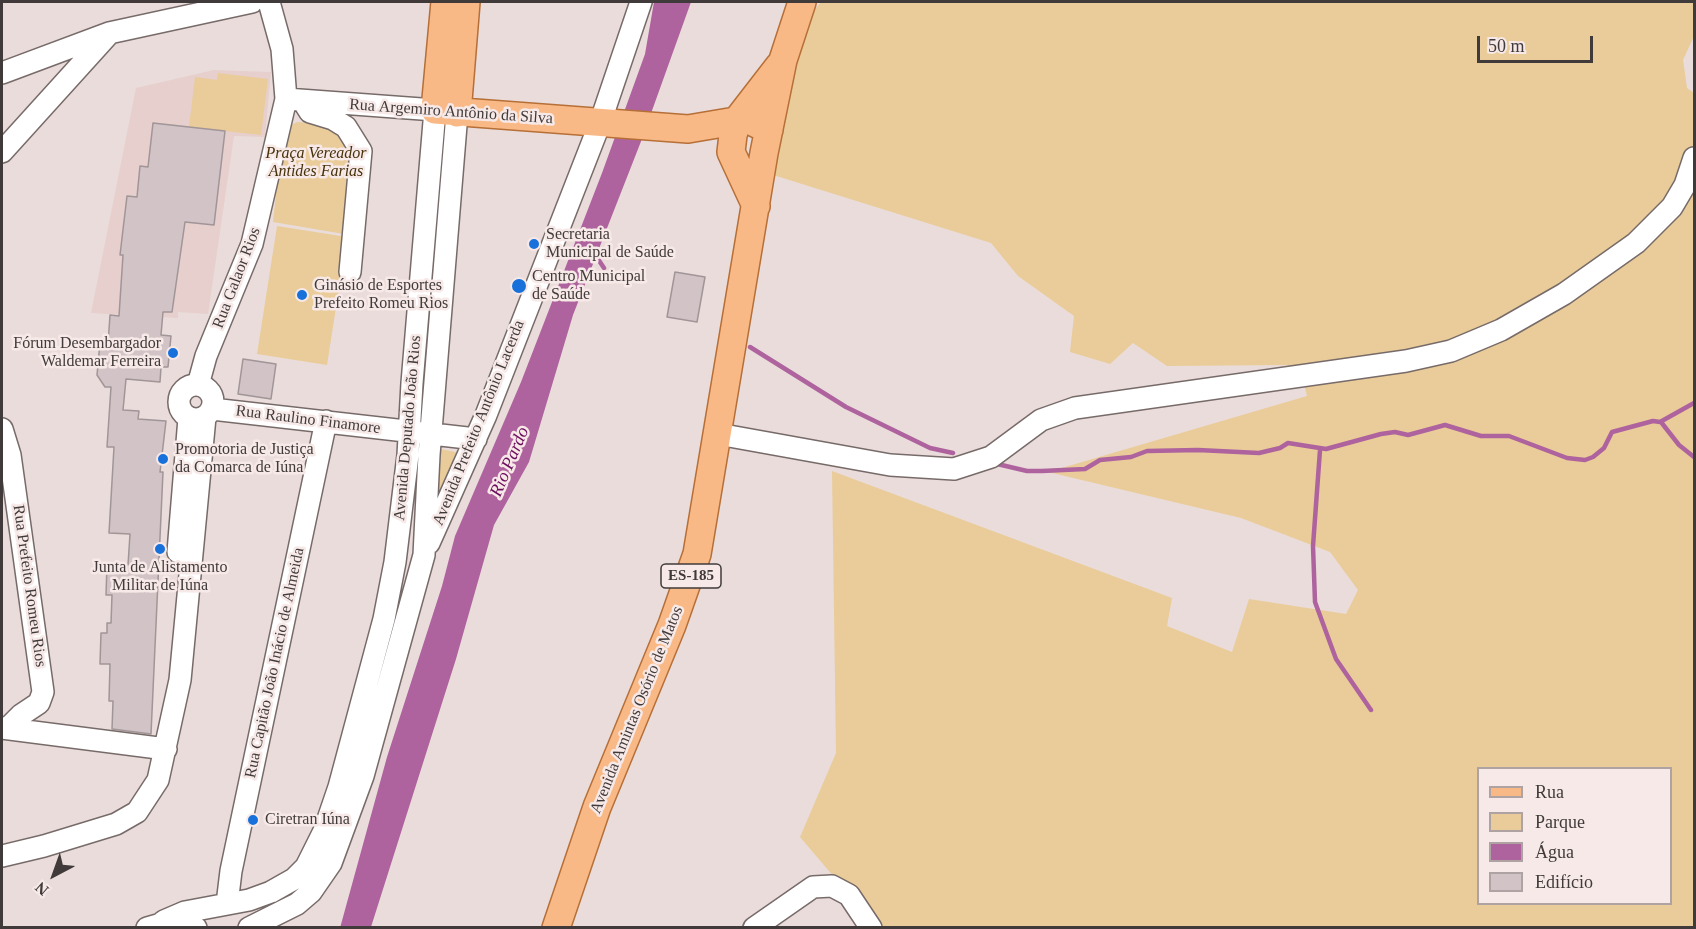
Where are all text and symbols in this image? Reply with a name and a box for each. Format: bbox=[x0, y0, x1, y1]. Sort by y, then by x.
scale bar bbox=[1480, 24, 1596, 62]
text: 50 m bbox=[1488, 36, 1525, 56]
street label: Rua Argemiro Antônio da Silva bbox=[349, 95, 553, 129]
park label: Praça Vereador Antides Farias bbox=[265, 144, 367, 182]
street label: Rua Galaor Rios bbox=[209, 225, 265, 331]
place label: Secretaria Municipal de Saúde bbox=[546, 225, 674, 263]
marker: Secretaria Municipal de Saúde bbox=[527, 237, 541, 251]
place label: Centro Municipal de Saúde bbox=[532, 267, 645, 305]
place label: Ginásio de Esportes Prefeito Romeu Rios bbox=[314, 276, 448, 314]
marker: Centro Municipal de Saúde bbox=[510, 277, 528, 295]
marker: Ginásio de Esportes Prefeito Romeu Rios bbox=[295, 288, 309, 302]
street label: Avenida Prefeito Antônio Lacerda bbox=[429, 318, 529, 528]
place label: Fórum Desembargador Waldemar Ferreira bbox=[13, 334, 161, 372]
street label: Avenida Deputado João Rios bbox=[390, 335, 426, 521]
marker: Fórum Desembargador Waldemar Ferreira bbox=[166, 346, 180, 360]
street label: Rua Raulino Finamore bbox=[234, 402, 382, 438]
water label: Rio Pardo bbox=[486, 424, 534, 500]
place label: Promotoria de Justiça da Comarca de Iúna bbox=[175, 440, 314, 478]
marker: Promotoria de Justiça da Comarca de Iúna bbox=[156, 452, 170, 466]
street label: Rua Prefeito Romeu Rios bbox=[8, 503, 50, 669]
marker: Junta de Alistamento Militar de Iúna bbox=[153, 542, 167, 556]
street label: Rua Capitão João Inácio de Almeida bbox=[241, 546, 309, 780]
place label: Junta de Alistamento Militar de Iúna bbox=[92, 558, 228, 596]
road number: ES-185 bbox=[661, 564, 721, 588]
street label: Avenida Amintas Osório de Matos bbox=[587, 604, 687, 816]
legend bbox=[1477, 767, 1672, 905]
text: Rua bbox=[1535, 782, 1564, 802]
place label: Ciretran Iúna bbox=[265, 810, 350, 830]
text: Parque bbox=[1535, 812, 1585, 832]
marker: Ciretran Iúna bbox=[246, 813, 260, 827]
text: Água bbox=[1535, 842, 1574, 862]
north arrow bbox=[24, 845, 84, 905]
text: Edifício bbox=[1535, 872, 1593, 892]
text: N bbox=[32, 879, 52, 899]

